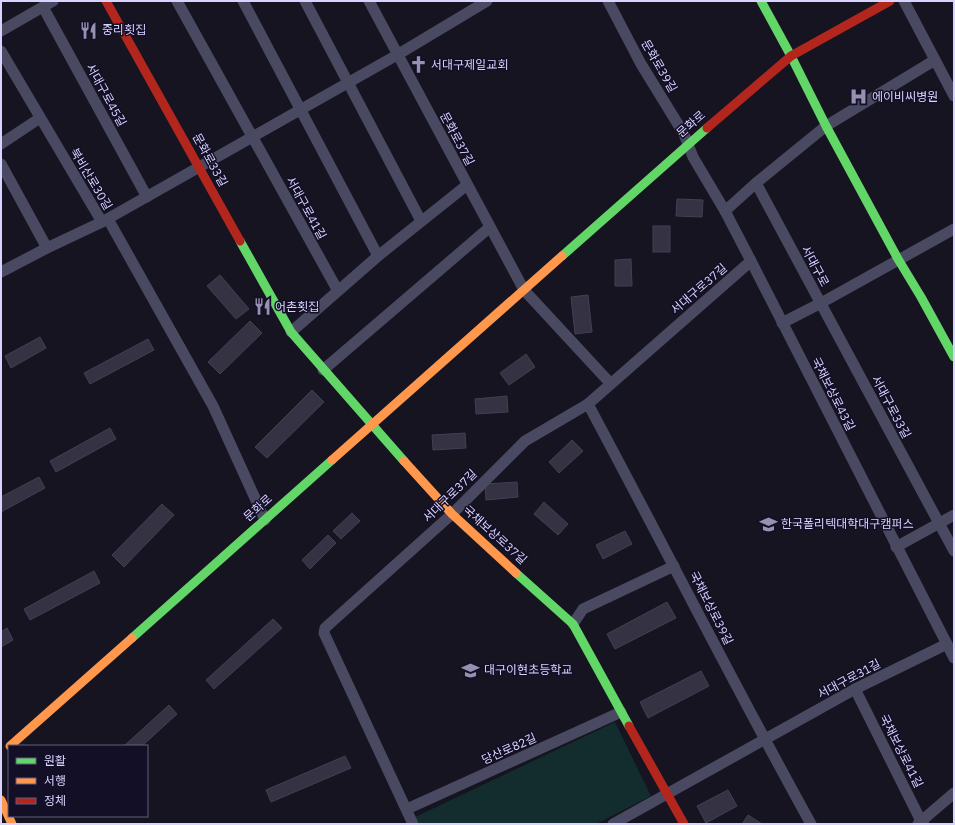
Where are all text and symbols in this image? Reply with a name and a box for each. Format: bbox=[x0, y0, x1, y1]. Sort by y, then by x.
restaurant icon: 중리횟집 bbox=[79, 20, 99, 40]
place label: 중리횟집 bbox=[102, 22, 146, 37]
street label: 문화로39길 bbox=[638, 37, 681, 95]
church icon: 서대구제일교회 bbox=[408, 55, 428, 75]
place label: 서대구제일교회 bbox=[431, 57, 508, 72]
street label: 서대구로45길 bbox=[83, 61, 130, 129]
hospital icon: 에이비씨병원 bbox=[849, 87, 869, 107]
place label: 에이비씨병원 bbox=[872, 89, 938, 104]
street label: 문화로 bbox=[673, 107, 708, 140]
street label: 문화로37길 bbox=[437, 109, 478, 168]
street label: 문화로33길 bbox=[190, 131, 231, 189]
street label: 북비산로30길 bbox=[67, 145, 116, 212]
street label: 서대구로41길 bbox=[283, 174, 330, 242]
street label: 서대구로 bbox=[798, 243, 832, 289]
street label: 서대구로37길 bbox=[667, 260, 730, 317]
restaurant icon: 어촌횟집 bbox=[252, 297, 272, 317]
place label: 어촌횟집 bbox=[275, 299, 319, 314]
street label: 국채보상로43길 bbox=[808, 354, 858, 433]
street label: 서대구로33길 bbox=[868, 373, 914, 441]
street label: 서대구로37길 bbox=[419, 466, 480, 525]
street label: 문화로 bbox=[240, 491, 275, 524]
street label: 국채보상로37길 bbox=[460, 502, 530, 567]
school or university icon: 한국폴리텍대학대구캠퍼스 bbox=[758, 514, 778, 534]
place label: 한국폴리텍대학대구캠퍼스 bbox=[781, 516, 913, 531]
street label: 국채보상로39길 bbox=[686, 568, 736, 647]
street label: 서대구로31길 bbox=[815, 656, 883, 702]
school or university icon: 대구이현초등학교 bbox=[461, 660, 481, 680]
place label: 대구이현초등학교 bbox=[484, 662, 572, 677]
street label: 국채보상로41길 bbox=[876, 711, 926, 790]
street label: 당산로82길 bbox=[479, 730, 539, 767]
legend bbox=[8, 745, 148, 817]
text: 원활 bbox=[44, 753, 66, 768]
text: 서행 bbox=[44, 773, 66, 788]
text: 정체 bbox=[44, 793, 66, 808]

